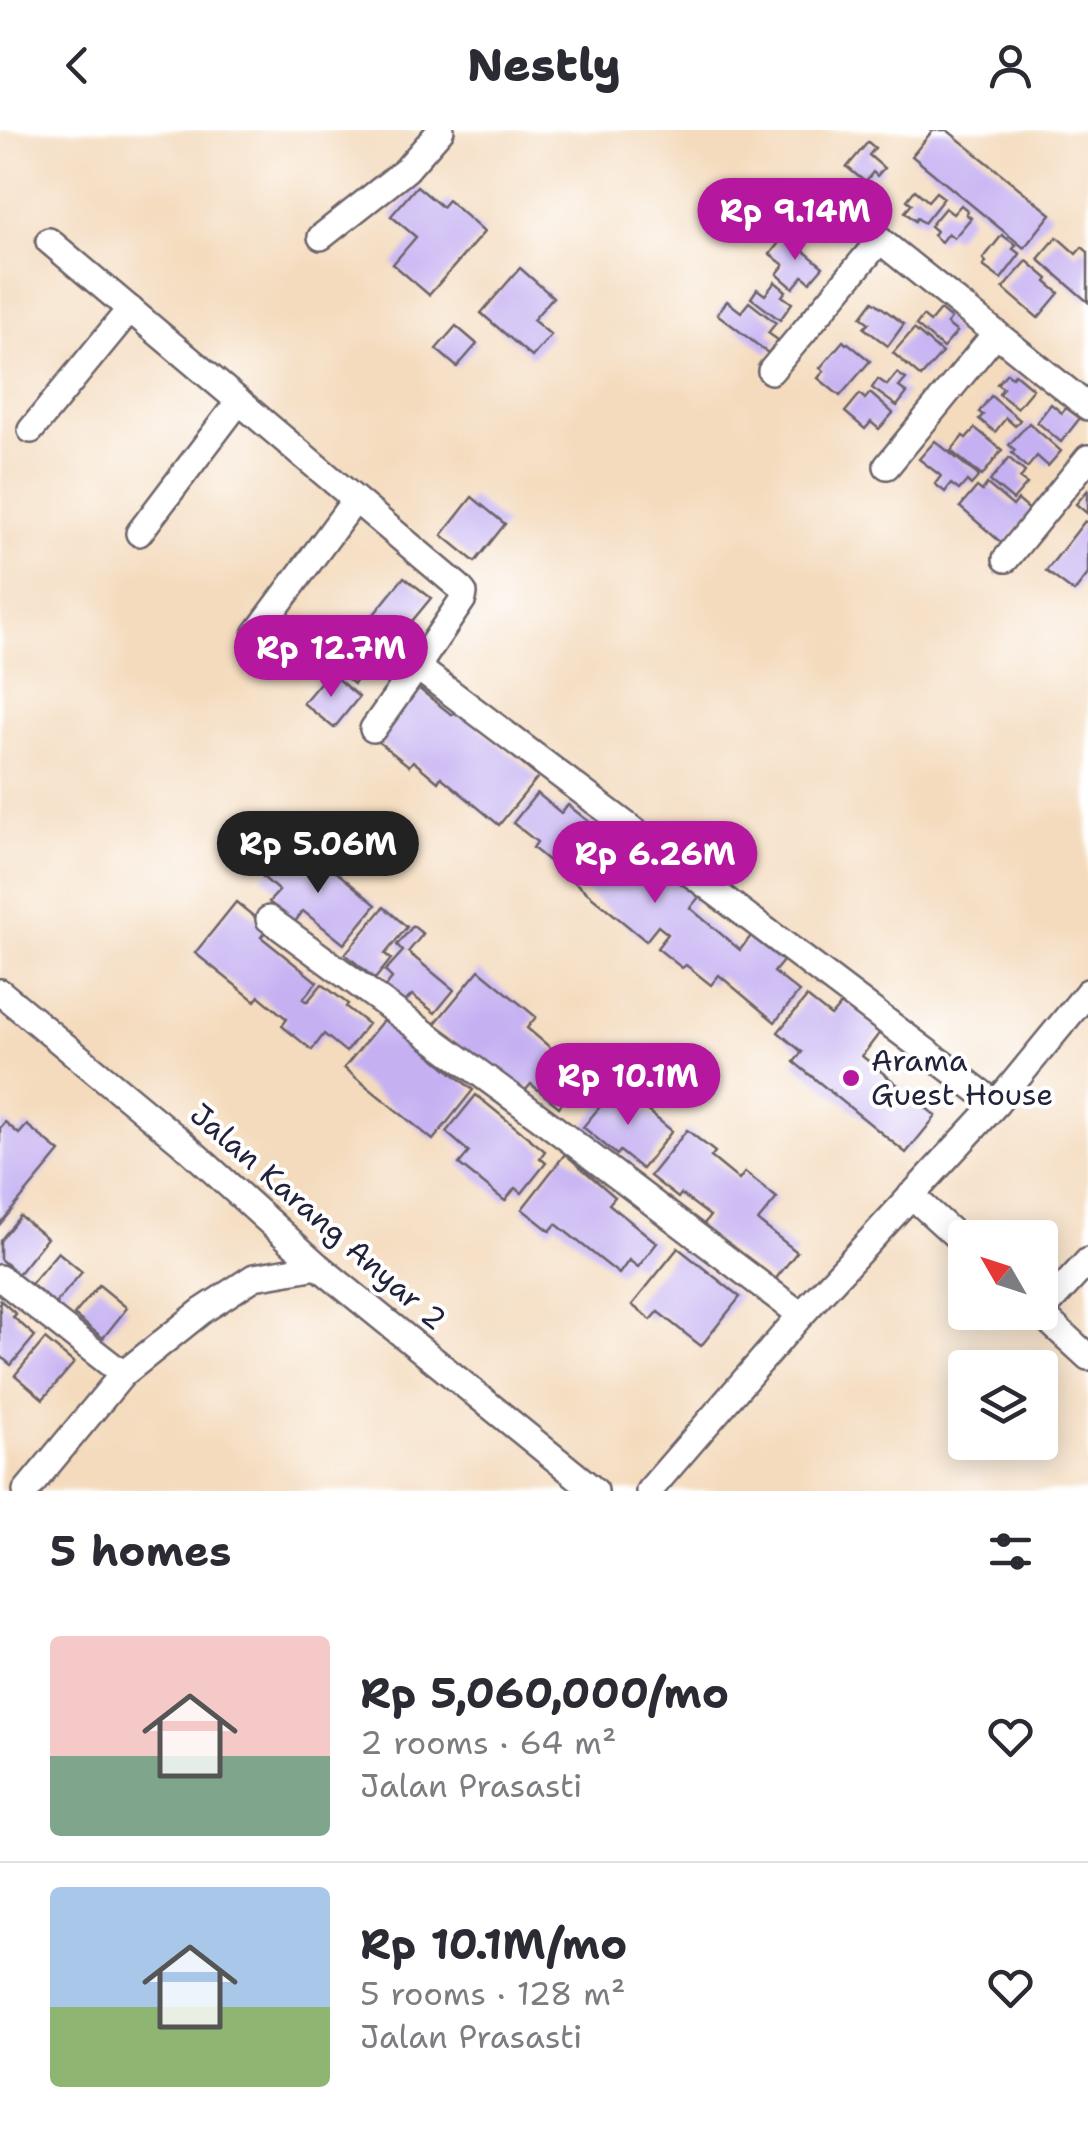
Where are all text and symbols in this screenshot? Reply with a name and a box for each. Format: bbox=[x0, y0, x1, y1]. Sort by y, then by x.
text: Nestly bbox=[467, 35, 621, 95]
icon: back bbox=[50, 38, 105, 93]
icon: person bbox=[983, 38, 1038, 93]
pin: Rp 9.14M bbox=[692, 178, 898, 263]
text: Rp 9.14M bbox=[719, 189, 871, 232]
pin: Rp 12.7M bbox=[228, 615, 434, 700]
text: Rp 12.7M bbox=[256, 626, 406, 669]
pin: Rp 5.06M bbox=[215, 811, 421, 896]
pin: Rp 6.26M bbox=[552, 821, 758, 906]
text: Rp 5.06M bbox=[239, 822, 397, 865]
text: Rp 6.26M bbox=[574, 832, 736, 875]
place label: Arama Guest House bbox=[871, 1040, 1053, 1115]
pin: Rp 10.1M bbox=[525, 1043, 731, 1128]
text: Rp 10.1M bbox=[557, 1054, 699, 1097]
marker: Arama Guest House bbox=[840, 1067, 862, 1089]
street label: Jalan Karang Anyar 2 bbox=[181, 1094, 455, 1339]
north arrow bbox=[948, 1220, 1058, 1330]
map controls bbox=[948, 1220, 1058, 1460]
button: layers bbox=[948, 1350, 1058, 1460]
text: 5 homes bbox=[50, 1523, 231, 1579]
icon: filters bbox=[983, 1524, 1038, 1579]
text: Rp 5,060,000/mo bbox=[360, 1665, 729, 1721]
icon: home bbox=[130, 1676, 250, 1796]
icon: heart bbox=[983, 1709, 1038, 1764]
text: 2 rooms · 64 m² bbox=[360, 1721, 616, 1764]
text: Jalan Prasasti bbox=[360, 1764, 582, 1807]
text: Rp 10.1M/mo bbox=[360, 1916, 627, 1972]
icon: home bbox=[130, 1927, 250, 2047]
icon: heart bbox=[983, 1960, 1038, 2015]
text: 5 rooms · 128 m² bbox=[360, 1972, 626, 2015]
text: Jalan Prasasti bbox=[360, 2015, 582, 2058]

